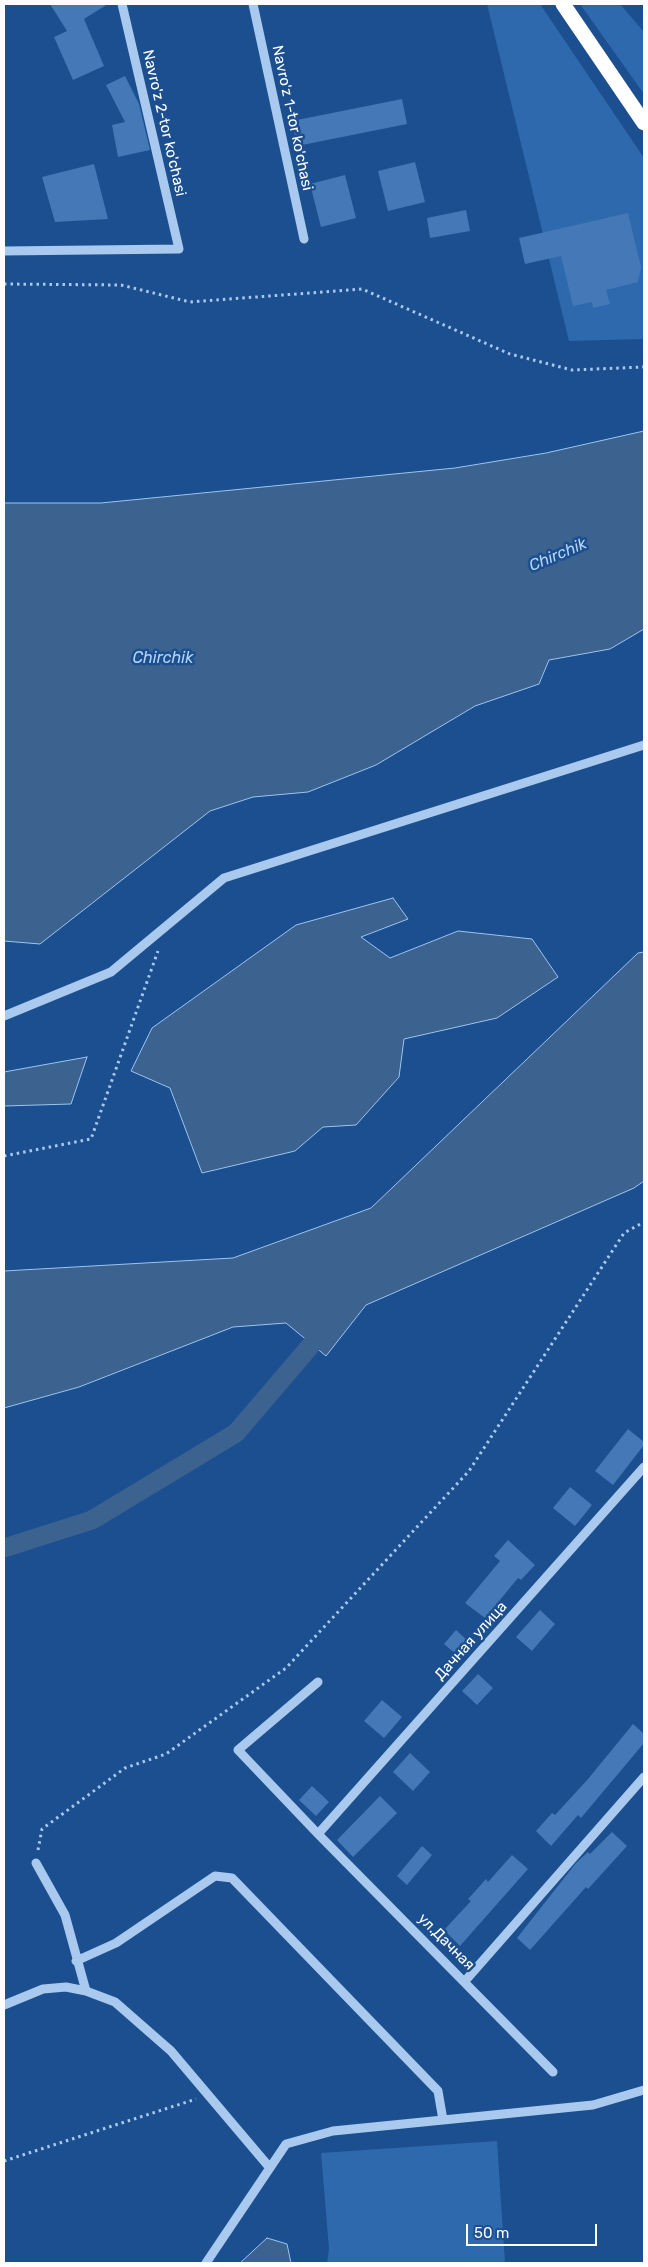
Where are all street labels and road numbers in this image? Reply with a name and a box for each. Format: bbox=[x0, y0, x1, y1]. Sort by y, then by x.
street label: Navro'z 1-tor ko'chasi bbox=[268, 44, 316, 192]
street label: Navro'z 2-tor ko'chasi bbox=[138, 48, 190, 198]
street label: Дачная улица bbox=[431, 1598, 511, 1684]
street label: ул.Дачная bbox=[414, 1910, 478, 1974]

